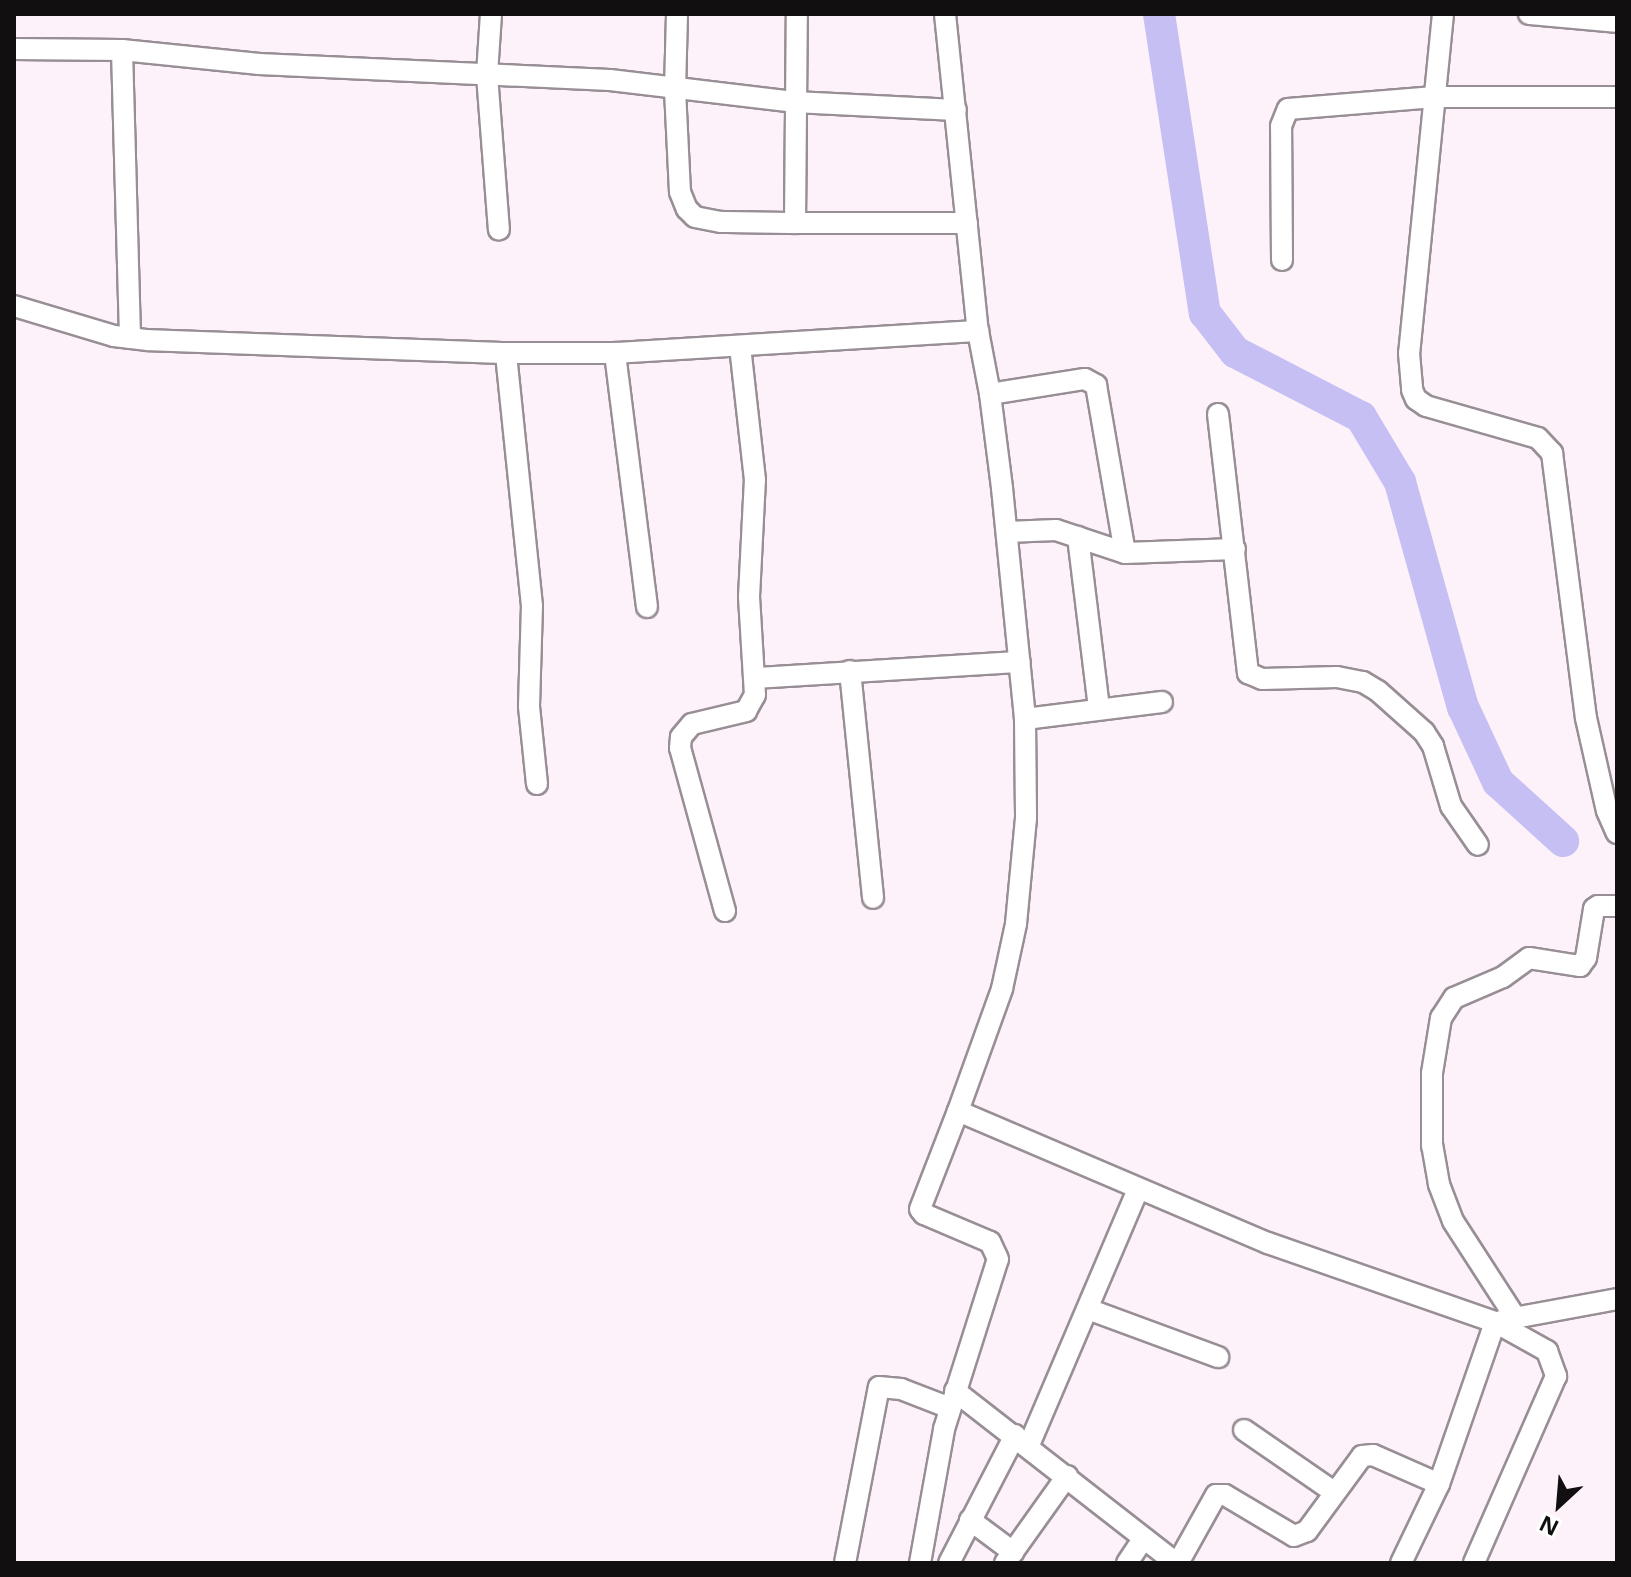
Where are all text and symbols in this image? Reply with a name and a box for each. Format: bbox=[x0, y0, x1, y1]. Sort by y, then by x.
north arrow bbox=[1519, 1465, 1599, 1545]
text: N bbox=[1534, 1509, 1563, 1544]

